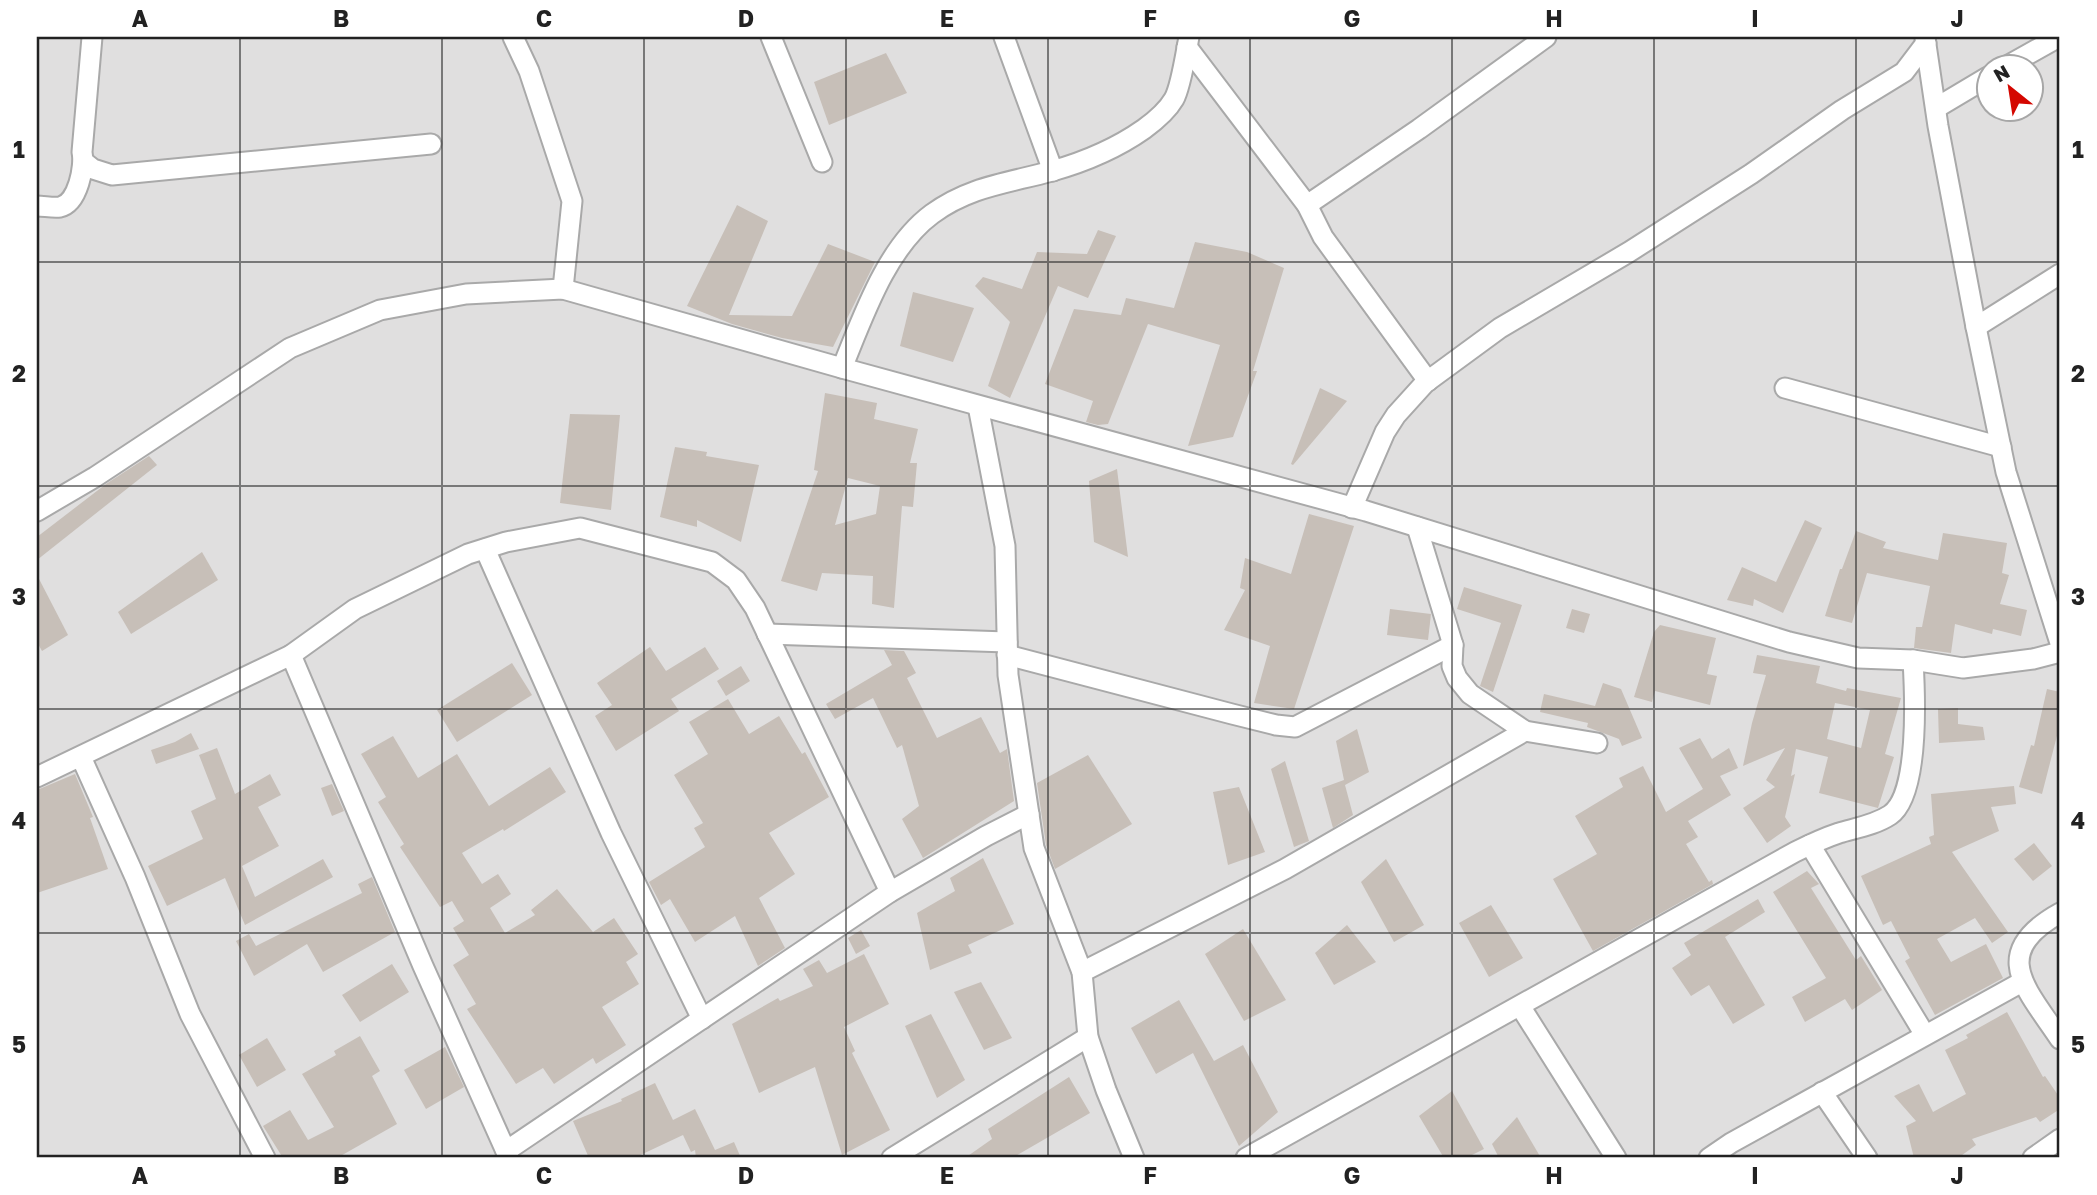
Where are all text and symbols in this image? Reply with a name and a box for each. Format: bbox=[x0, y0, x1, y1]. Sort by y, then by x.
text: A bbox=[132, 4, 149, 32]
text: B bbox=[333, 4, 349, 32]
text: C bbox=[536, 4, 552, 32]
text: D bbox=[738, 4, 754, 32]
text: E bbox=[940, 4, 954, 32]
text: F bbox=[1143, 4, 1157, 32]
text: G bbox=[1344, 4, 1360, 32]
text: H bbox=[1545, 4, 1563, 32]
text: I bbox=[1751, 4, 1759, 32]
text: J bbox=[1950, 4, 1964, 32]
north arrow bbox=[1974, 52, 2044, 122]
text: N bbox=[1989, 59, 2013, 86]
text: 1 bbox=[13, 135, 25, 163]
text: 1 bbox=[2072, 135, 2084, 163]
text: 2 bbox=[12, 359, 26, 387]
text: 2 bbox=[2071, 359, 2085, 387]
text: 3 bbox=[12, 582, 26, 610]
text: 3 bbox=[2071, 582, 2085, 610]
text: 4 bbox=[12, 806, 26, 834]
text: 4 bbox=[2071, 806, 2085, 834]
text: 5 bbox=[12, 1030, 26, 1058]
text: 5 bbox=[2071, 1030, 2085, 1058]
text: A bbox=[132, 1161, 149, 1189]
text: B bbox=[333, 1161, 349, 1189]
text: C bbox=[536, 1161, 552, 1189]
text: D bbox=[738, 1161, 754, 1189]
text: E bbox=[940, 1161, 954, 1189]
text: F bbox=[1143, 1161, 1157, 1189]
text: G bbox=[1344, 1161, 1360, 1189]
text: H bbox=[1545, 1161, 1563, 1189]
text: I bbox=[1751, 1161, 1759, 1189]
text: J bbox=[1950, 1161, 1964, 1189]

